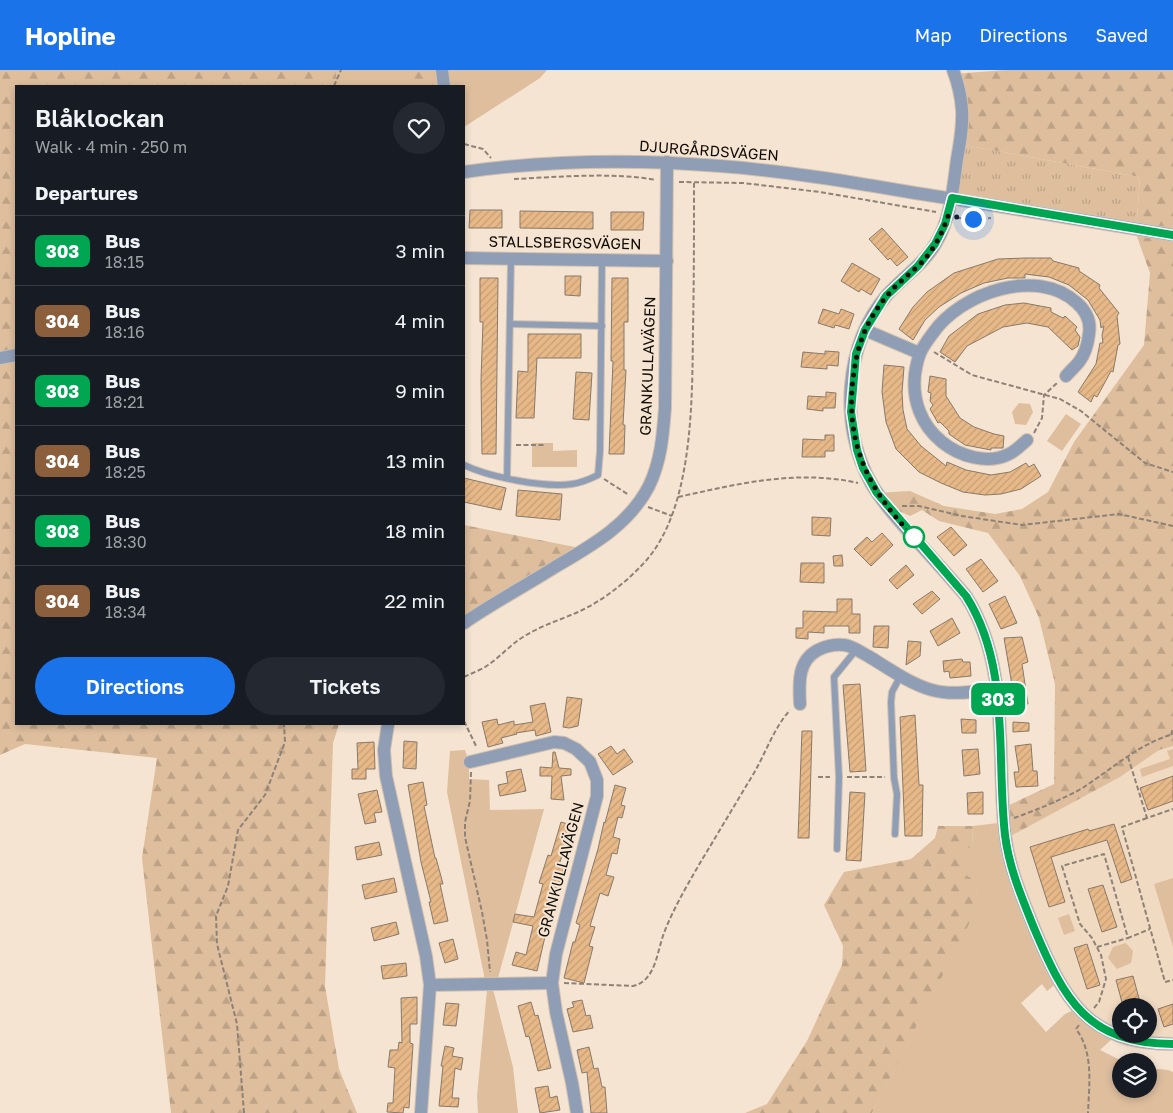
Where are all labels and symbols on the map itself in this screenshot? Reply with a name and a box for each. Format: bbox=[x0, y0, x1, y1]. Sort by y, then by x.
street label: DJURGÅRDSVÄGEN bbox=[639, 136, 780, 164]
your location bbox=[961, 207, 986, 232]
street label: STALLSBERGSVÄGEN bbox=[488, 232, 642, 252]
street label: GRANKULLAVÄGEN bbox=[636, 296, 658, 436]
unlabelled marker bbox=[903, 526, 925, 548]
line badge: 303 bbox=[969, 683, 1027, 715]
street label: GRANKULLAVÄGEN bbox=[533, 800, 587, 939]

